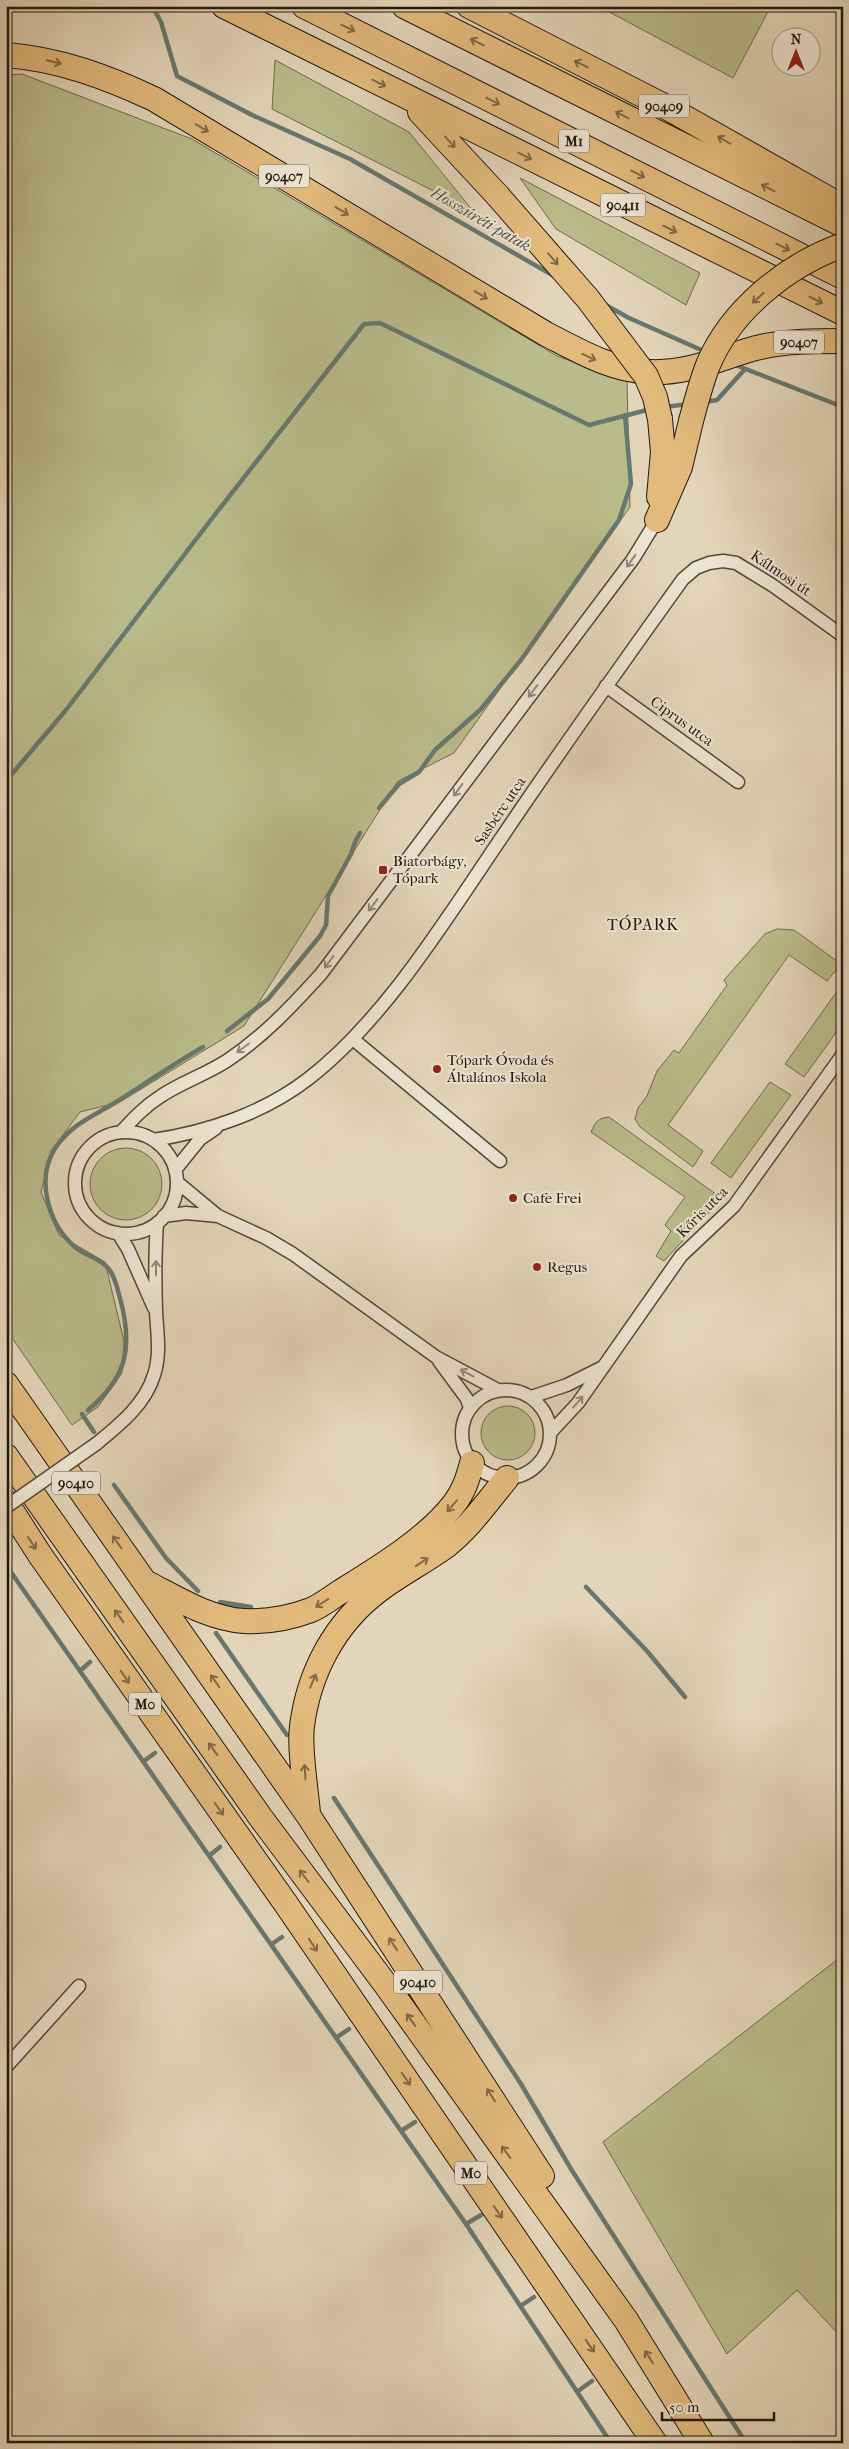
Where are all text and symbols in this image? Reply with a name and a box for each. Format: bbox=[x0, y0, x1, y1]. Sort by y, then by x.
one-way arrow bbox=[340, 24, 355, 33]
north arrow bbox=[772, 28, 822, 78]
text: N bbox=[791, 31, 802, 48]
one-way arrow bbox=[470, 37, 485, 47]
one-way arrow bbox=[46, 58, 62, 67]
one-way arrow bbox=[574, 58, 589, 68]
one-way arrow bbox=[371, 79, 386, 89]
road number: 90409 bbox=[639, 94, 689, 118]
one-way arrow bbox=[485, 97, 500, 106]
one-way arrow bbox=[615, 110, 630, 120]
one-way arrow bbox=[195, 123, 209, 133]
road number: M1 bbox=[559, 130, 589, 152]
one-way arrow bbox=[444, 135, 456, 148]
one-way arrow bbox=[717, 135, 732, 145]
one-way arrow bbox=[517, 152, 532, 161]
road number: 90407 bbox=[259, 165, 309, 188]
one-way arrow bbox=[630, 170, 645, 179]
water label: Hosszúréti-patak bbox=[427, 182, 534, 255]
one-way arrow bbox=[761, 183, 776, 192]
road number: 90411 bbox=[600, 194, 646, 216]
one-way arrow bbox=[334, 207, 348, 217]
one-way arrow bbox=[662, 224, 677, 234]
one-way arrow bbox=[776, 242, 791, 252]
one-way arrow bbox=[548, 253, 559, 266]
one-way arrow bbox=[473, 290, 487, 300]
one-way arrow bbox=[751, 292, 764, 304]
one-way arrow bbox=[808, 296, 823, 305]
road number: 90407 bbox=[774, 331, 824, 354]
one-way arrow bbox=[581, 352, 596, 362]
street label: Kálmosi út bbox=[747, 546, 815, 600]
one-way arrow bbox=[626, 554, 636, 568]
one-way arrow bbox=[527, 684, 538, 697]
street label: Ciprus utca bbox=[647, 692, 718, 751]
street label: Sasbérc utca bbox=[470, 772, 530, 849]
one-way arrow bbox=[453, 783, 464, 796]
place label: Biatorbágy, Tópark bbox=[393, 852, 467, 887]
marker: Biatorbágy, Tópark bbox=[377, 864, 389, 876]
one-way arrow bbox=[367, 898, 378, 911]
district label: TÓPARK bbox=[607, 914, 679, 934]
one-way arrow bbox=[324, 955, 335, 968]
one-way arrow bbox=[237, 1043, 250, 1054]
place label: Tópark Óvoda és Általános Iskola bbox=[446, 1051, 554, 1086]
marker: Tópark Óvoda és Általános Iskola bbox=[431, 1063, 443, 1075]
street label: Kőris utca bbox=[673, 1182, 732, 1241]
place label: Cafe Frei bbox=[523, 1189, 582, 1207]
marker: Cafe Frei bbox=[507, 1192, 519, 1204]
place label: Regus bbox=[547, 1258, 588, 1276]
one-way arrow bbox=[151, 1260, 161, 1276]
marker: Regus bbox=[531, 1261, 543, 1273]
one-way arrow bbox=[460, 1368, 474, 1378]
one-way arrow bbox=[572, 1396, 583, 1409]
road number: 90410 bbox=[52, 1472, 100, 1495]
one-way arrow bbox=[446, 1499, 457, 1512]
one-way arrow bbox=[112, 1535, 122, 1549]
one-way arrow bbox=[28, 1536, 38, 1550]
one-way arrow bbox=[414, 1557, 428, 1567]
one-way arrow bbox=[316, 1599, 330, 1609]
one-way arrow bbox=[114, 1610, 124, 1624]
one-way arrow bbox=[120, 1670, 130, 1684]
one-way arrow bbox=[308, 1674, 318, 1689]
one-way arrow bbox=[210, 1675, 220, 1689]
road number: M0 bbox=[129, 1692, 161, 1716]
one-way arrow bbox=[208, 1742, 218, 1756]
one-way arrow bbox=[300, 1764, 310, 1780]
one-way arrow bbox=[214, 1802, 224, 1816]
one-way arrow bbox=[299, 1869, 309, 1883]
one-way arrow bbox=[388, 1937, 398, 1951]
one-way arrow bbox=[308, 1938, 318, 1952]
road number: 90410 bbox=[394, 1970, 442, 1994]
one-way arrow bbox=[406, 2013, 416, 2027]
one-way arrow bbox=[401, 2072, 411, 2086]
one-way arrow bbox=[485, 2089, 495, 2103]
one-way arrow bbox=[501, 2145, 511, 2159]
road number: M0 bbox=[455, 2162, 487, 2184]
one-way arrow bbox=[493, 2205, 503, 2219]
one-way arrow bbox=[585, 2339, 595, 2353]
one-way arrow bbox=[643, 2350, 653, 2364]
scale bar bbox=[662, 2389, 774, 2421]
text: 50 m bbox=[669, 2398, 700, 2416]

